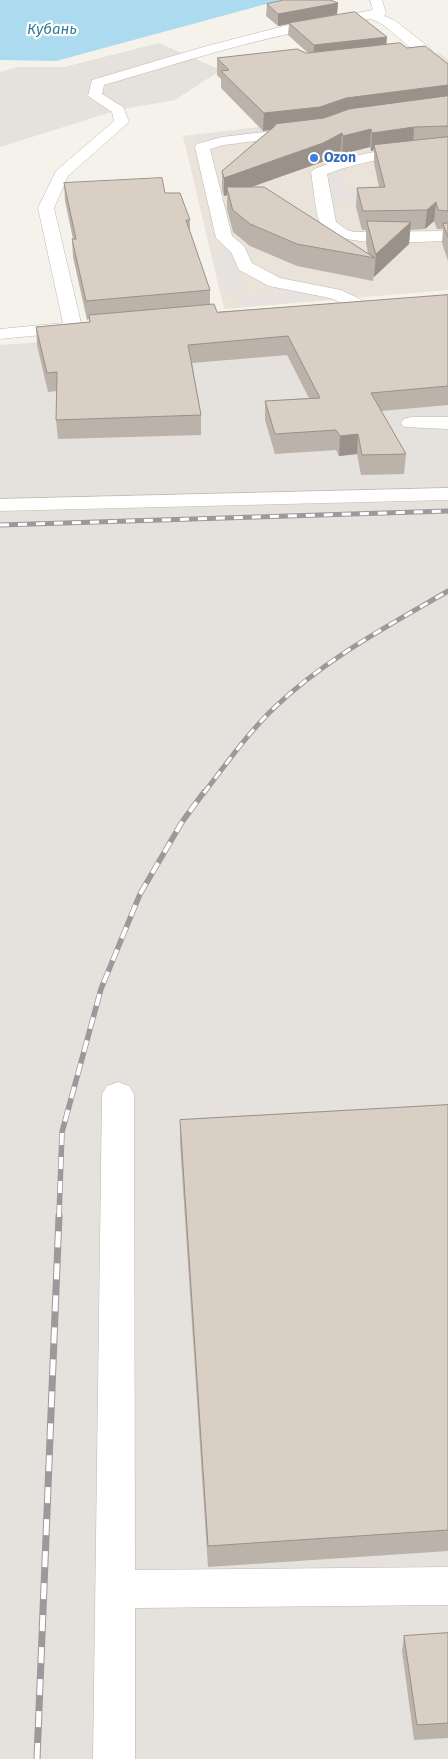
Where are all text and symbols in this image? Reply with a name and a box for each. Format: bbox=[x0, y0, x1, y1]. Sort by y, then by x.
water label: Кубань bbox=[27, 21, 77, 39]
place label: Ozon bbox=[324, 150, 356, 166]
marker: Ozon bbox=[308, 152, 320, 164]

